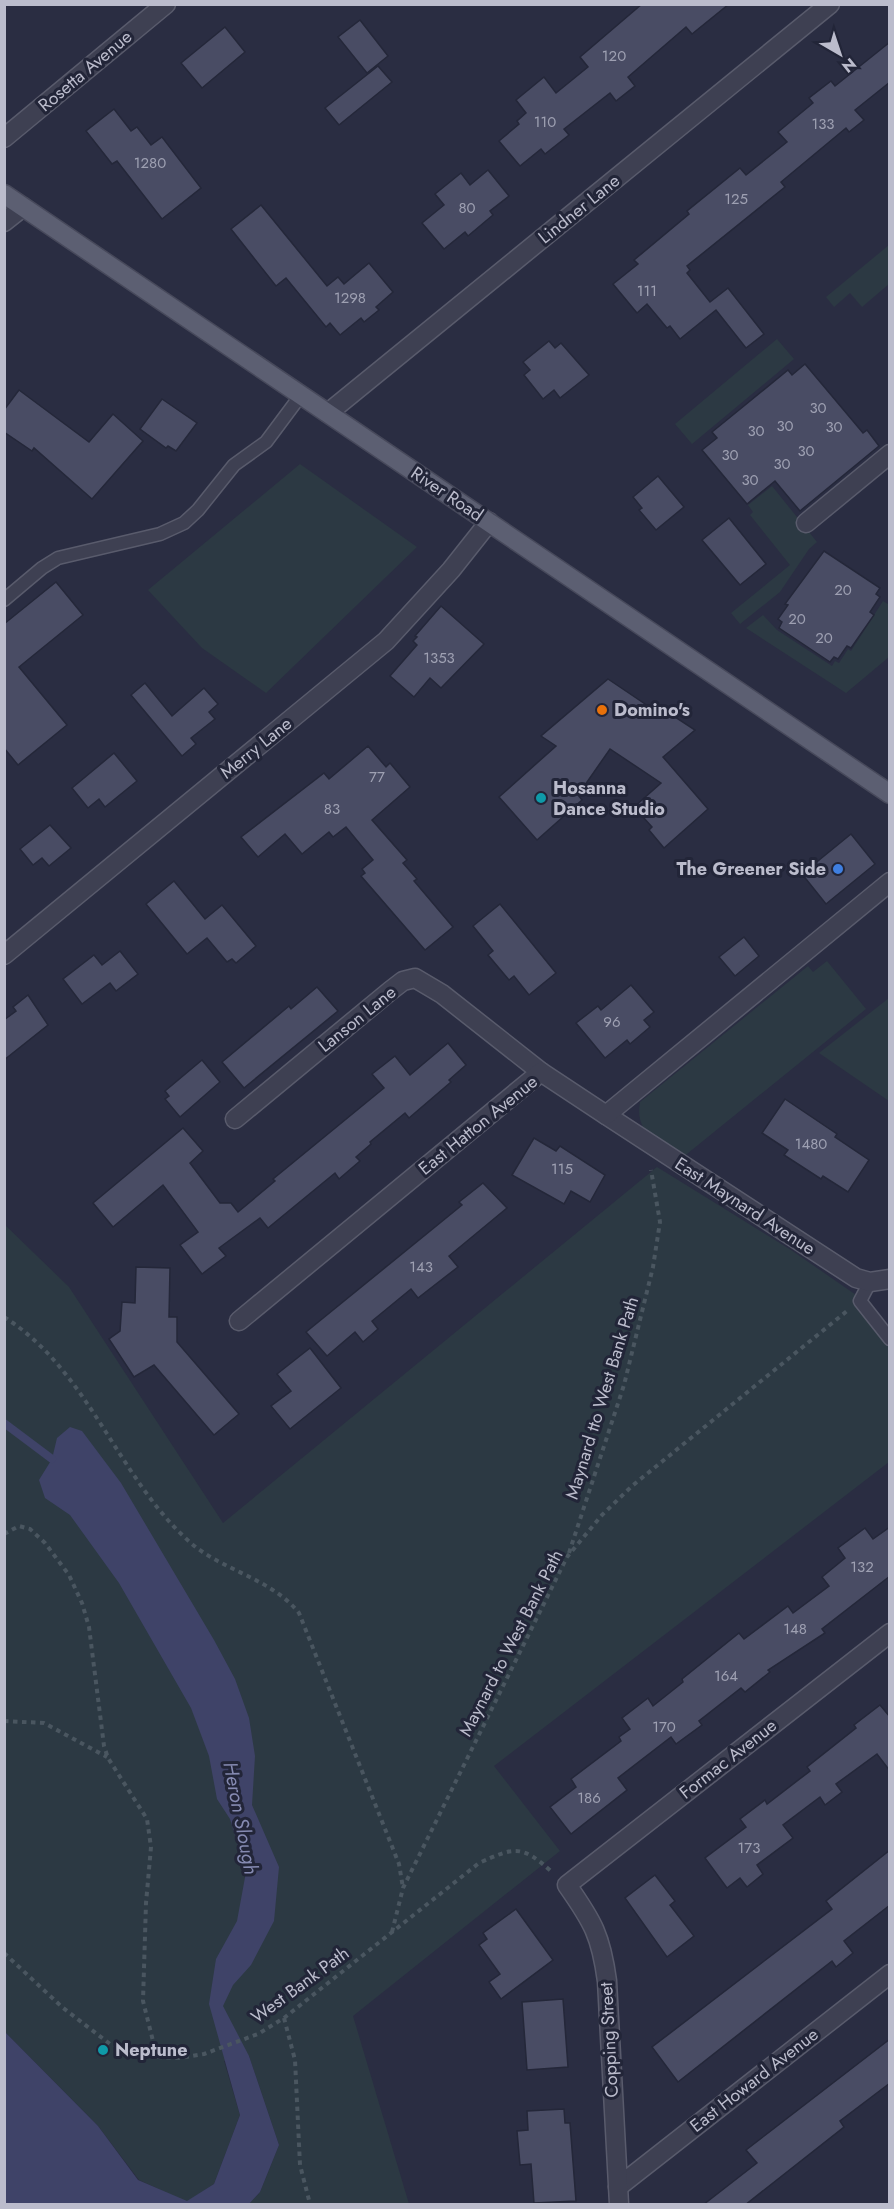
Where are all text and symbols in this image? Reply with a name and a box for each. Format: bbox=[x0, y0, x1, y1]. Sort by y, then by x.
street label: Rosetta Avenue bbox=[33, 24, 137, 118]
north arrow bbox=[810, 24, 870, 84]
house number: 120 bbox=[602, 45, 626, 67]
text: N bbox=[837, 52, 861, 78]
house number: 110 bbox=[534, 111, 556, 133]
house number: 133 bbox=[811, 113, 835, 135]
house number: 1280 bbox=[134, 152, 166, 174]
street label: Lindner Lane bbox=[533, 168, 625, 250]
house number: 125 bbox=[724, 188, 748, 210]
house number: 80 bbox=[458, 197, 476, 219]
house number: 111 bbox=[637, 280, 657, 302]
house number: 1298 bbox=[334, 287, 366, 309]
house number: 30 bbox=[809, 397, 827, 419]
house number: 30 bbox=[776, 415, 794, 437]
house number: 30 bbox=[825, 416, 843, 438]
house number: 30 bbox=[747, 420, 765, 442]
house number: 30 bbox=[797, 440, 815, 462]
house number: 30 bbox=[721, 444, 739, 466]
house number: 30 bbox=[773, 453, 791, 475]
street label: River Road bbox=[406, 460, 488, 528]
house number: 30 bbox=[741, 469, 759, 491]
house number: 20 bbox=[834, 579, 852, 601]
house number: 20 bbox=[788, 608, 806, 630]
house number: 20 bbox=[815, 627, 833, 649]
house number: 1353 bbox=[423, 647, 455, 669]
place label: Domino's bbox=[614, 697, 690, 723]
marker: Domino's bbox=[595, 703, 609, 717]
street label: Merry Lane bbox=[215, 711, 297, 785]
house number: 77 bbox=[369, 766, 385, 788]
place label: Hosanna Dance Studio bbox=[553, 775, 665, 822]
marker: Hosanna Dance Studio bbox=[534, 791, 548, 805]
house number: 83 bbox=[324, 798, 340, 820]
place label: The Greener Side bbox=[676, 856, 826, 882]
marker: The Greener Side bbox=[831, 862, 845, 876]
street label: Lanson Lane bbox=[312, 979, 402, 1059]
house number: 96 bbox=[603, 1011, 621, 1033]
street label: East Hatton Avenue bbox=[413, 1069, 543, 1181]
house number: 1480 bbox=[795, 1133, 827, 1155]
street label: East Maynard Avenue bbox=[670, 1151, 820, 1261]
house number: 115 bbox=[551, 1158, 573, 1180]
house number: 143 bbox=[409, 1256, 433, 1278]
street label: Maynard tto West Bank Path bbox=[559, 1293, 645, 1503]
street label: Maynard to West Bank Path bbox=[453, 1545, 569, 1741]
house number: 132 bbox=[850, 1556, 874, 1578]
house number: 148 bbox=[783, 1618, 807, 1640]
house number: 164 bbox=[714, 1665, 738, 1687]
street label: Formac Avenue bbox=[674, 1713, 782, 1805]
house number: 170 bbox=[652, 1716, 676, 1738]
water label: Heron Slough bbox=[215, 1759, 266, 1877]
house number: 186 bbox=[577, 1787, 601, 1809]
house number: 173 bbox=[738, 1837, 760, 1859]
street label: West Bank Path bbox=[245, 1940, 355, 2030]
street label: Copping Street bbox=[593, 1981, 625, 2098]
street label: East Howard Avenue bbox=[684, 2021, 824, 2139]
place label: Neptune bbox=[115, 2037, 187, 2063]
marker: Neptune bbox=[96, 2043, 110, 2057]

